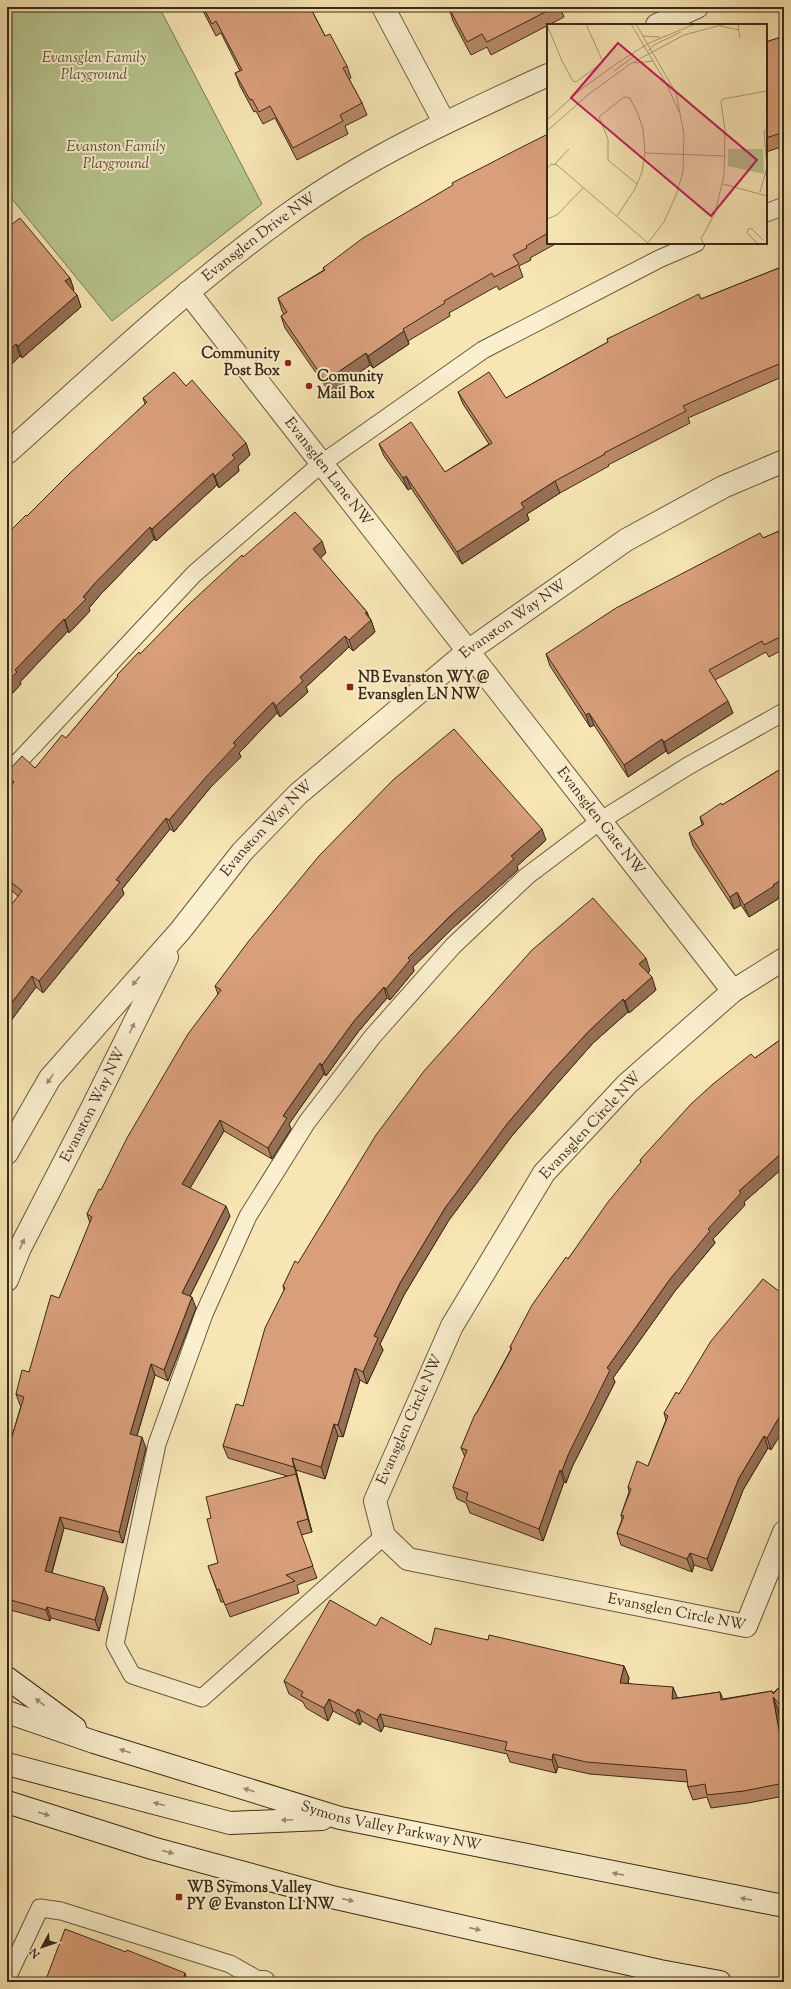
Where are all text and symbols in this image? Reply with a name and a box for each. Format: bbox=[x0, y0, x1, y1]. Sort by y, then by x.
inset map bbox=[547, 24, 767, 244]
park label: Evansglen Family Playground bbox=[42, 48, 146, 86]
park label: Evanston Family Playground bbox=[66, 137, 166, 175]
street label: Evansglen Drive NW bbox=[198, 187, 320, 287]
place label: Community Post Box bbox=[201, 344, 281, 382]
marker: Community Post Box bbox=[283, 358, 293, 368]
place label: Comunity Mail Box bbox=[317, 367, 384, 405]
marker: Comunity Mail Box bbox=[304, 381, 314, 391]
street label: Evansglen Lane NW bbox=[279, 413, 377, 531]
street label: Evanston Way NW bbox=[455, 574, 571, 664]
place label: NB Evanston WY @ Evansglen LN NW bbox=[358, 668, 489, 706]
marker: NB Evanston WY @ Evansglen LN NW bbox=[345, 682, 355, 692]
street label: Evansglen Gate NW bbox=[552, 763, 650, 880]
street label: Evanston Way NW bbox=[216, 775, 317, 881]
one-way arrow bbox=[131, 976, 140, 986]
one-way arrow bbox=[129, 1023, 135, 1034]
street label: Evanston Way NW bbox=[55, 1044, 131, 1166]
street label: Evansglen Circle NW bbox=[536, 1067, 647, 1184]
one-way arrow bbox=[46, 1074, 54, 1084]
one-way arrow bbox=[19, 1238, 25, 1250]
street label: Evansglen Circle NW bbox=[372, 1351, 448, 1488]
street label: Evansglen Circle NW bbox=[606, 1588, 748, 1636]
one-way arrow bbox=[35, 1698, 45, 1706]
one-way arrow bbox=[118, 1748, 130, 1754]
one-way arrow bbox=[243, 1787, 255, 1793]
street label: Symons Valley Parkway NW bbox=[298, 1796, 483, 1856]
one-way arrow bbox=[153, 1801, 165, 1807]
one-way arrow bbox=[39, 1811, 51, 1817]
one-way arrow bbox=[281, 1817, 293, 1824]
one-way arrow bbox=[163, 1849, 175, 1855]
one-way arrow bbox=[612, 1871, 624, 1877]
place label: WB Symons Valley PY @ Evanston LI NW bbox=[187, 1878, 335, 1916]
marker: WB Symons Valley PY @ Evanston LI NW bbox=[174, 1892, 184, 1902]
one-way arrow bbox=[740, 1896, 752, 1902]
one-way arrow bbox=[342, 1898, 354, 1904]
north arrow bbox=[22, 1927, 62, 1967]
one-way arrow bbox=[469, 1927, 481, 1933]
text: N bbox=[26, 1944, 45, 1962]

